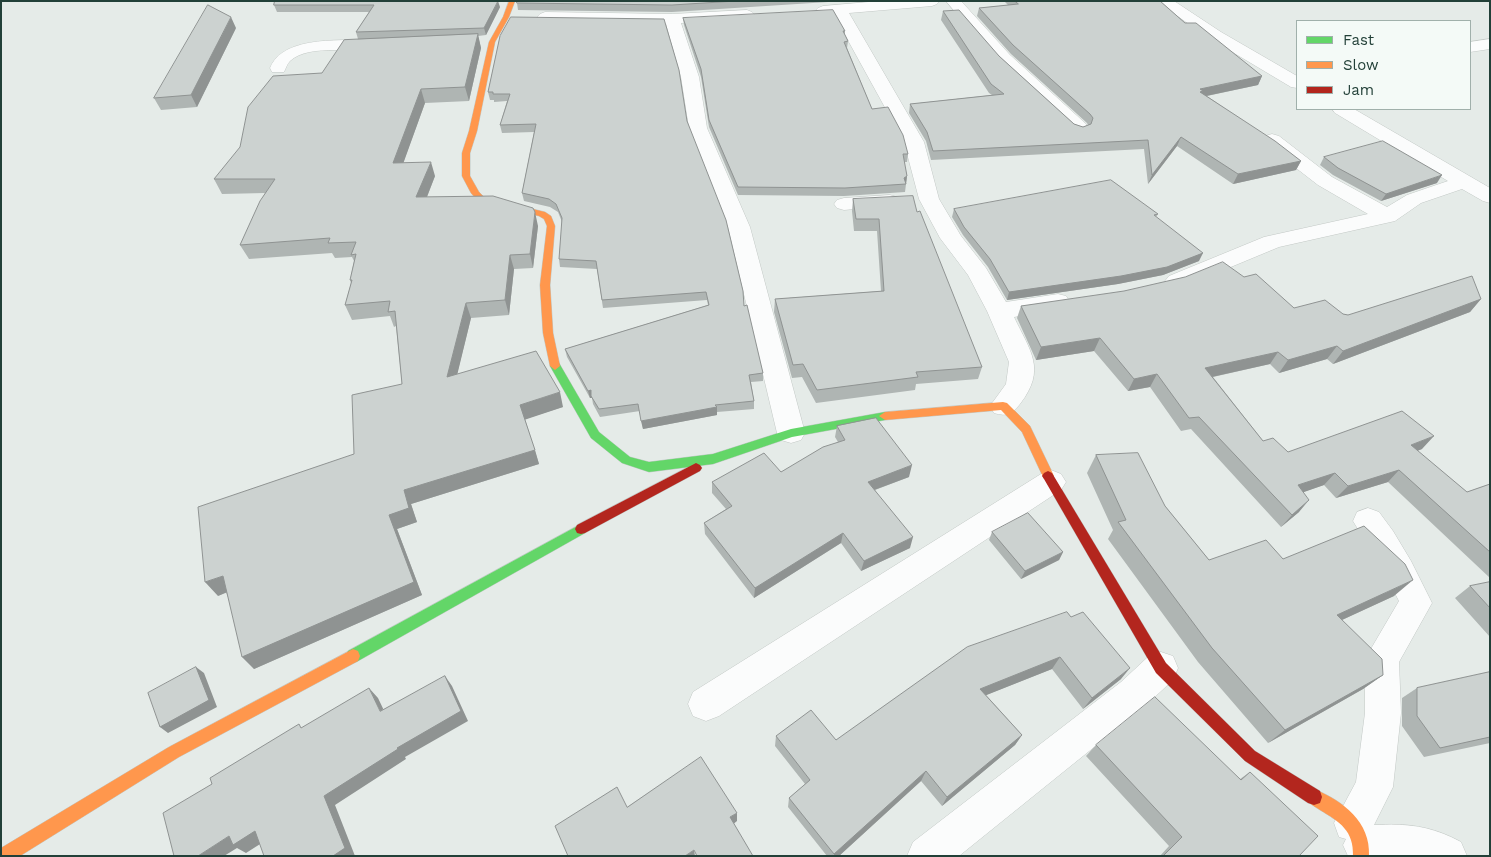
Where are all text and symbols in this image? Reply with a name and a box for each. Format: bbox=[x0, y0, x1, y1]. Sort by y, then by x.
legend bbox=[1296, 20, 1471, 110]
text: Fast bbox=[1343, 31, 1374, 49]
text: Slow bbox=[1343, 56, 1379, 74]
text: Jam bbox=[1343, 81, 1374, 99]

